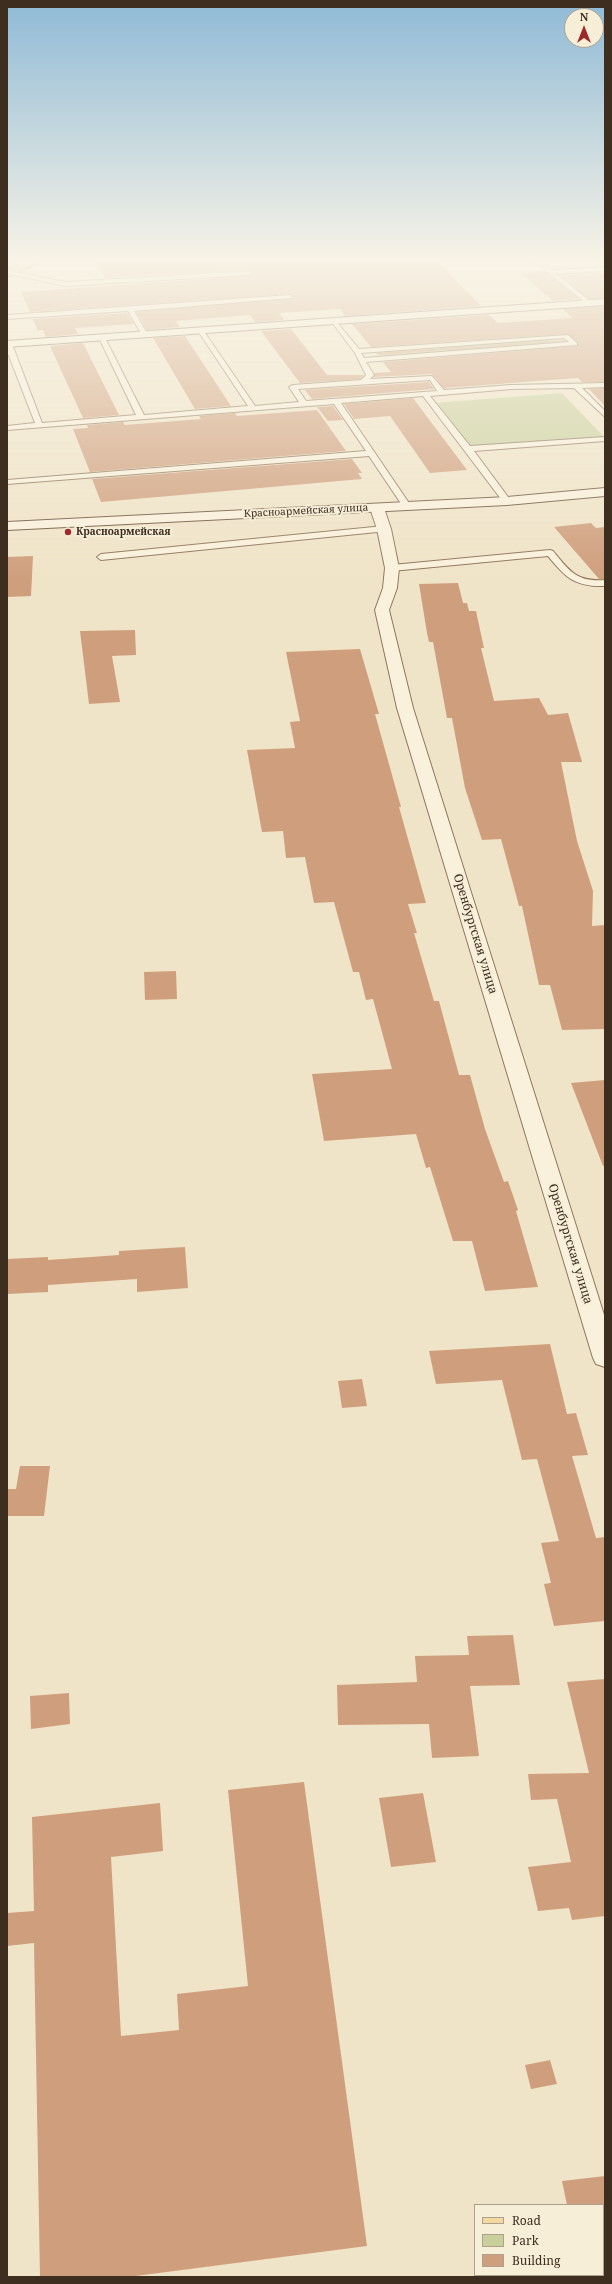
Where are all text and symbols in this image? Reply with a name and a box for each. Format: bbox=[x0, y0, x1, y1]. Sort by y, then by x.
north arrow bbox=[564, 8, 604, 48]
text: N bbox=[580, 9, 588, 24]
street label: Красноармейская улица bbox=[243, 502, 369, 520]
place label: Красноармейская bbox=[76, 526, 171, 538]
marker: Красноармейская bbox=[63, 527, 73, 537]
street label: Оренбургская улица bbox=[450, 872, 500, 996]
street label: Оренбургская улица bbox=[545, 1182, 595, 1306]
legend bbox=[474, 2204, 604, 2276]
text: Road bbox=[512, 2212, 541, 2229]
text: Park bbox=[512, 2232, 539, 2249]
text: Building bbox=[512, 2252, 560, 2269]

